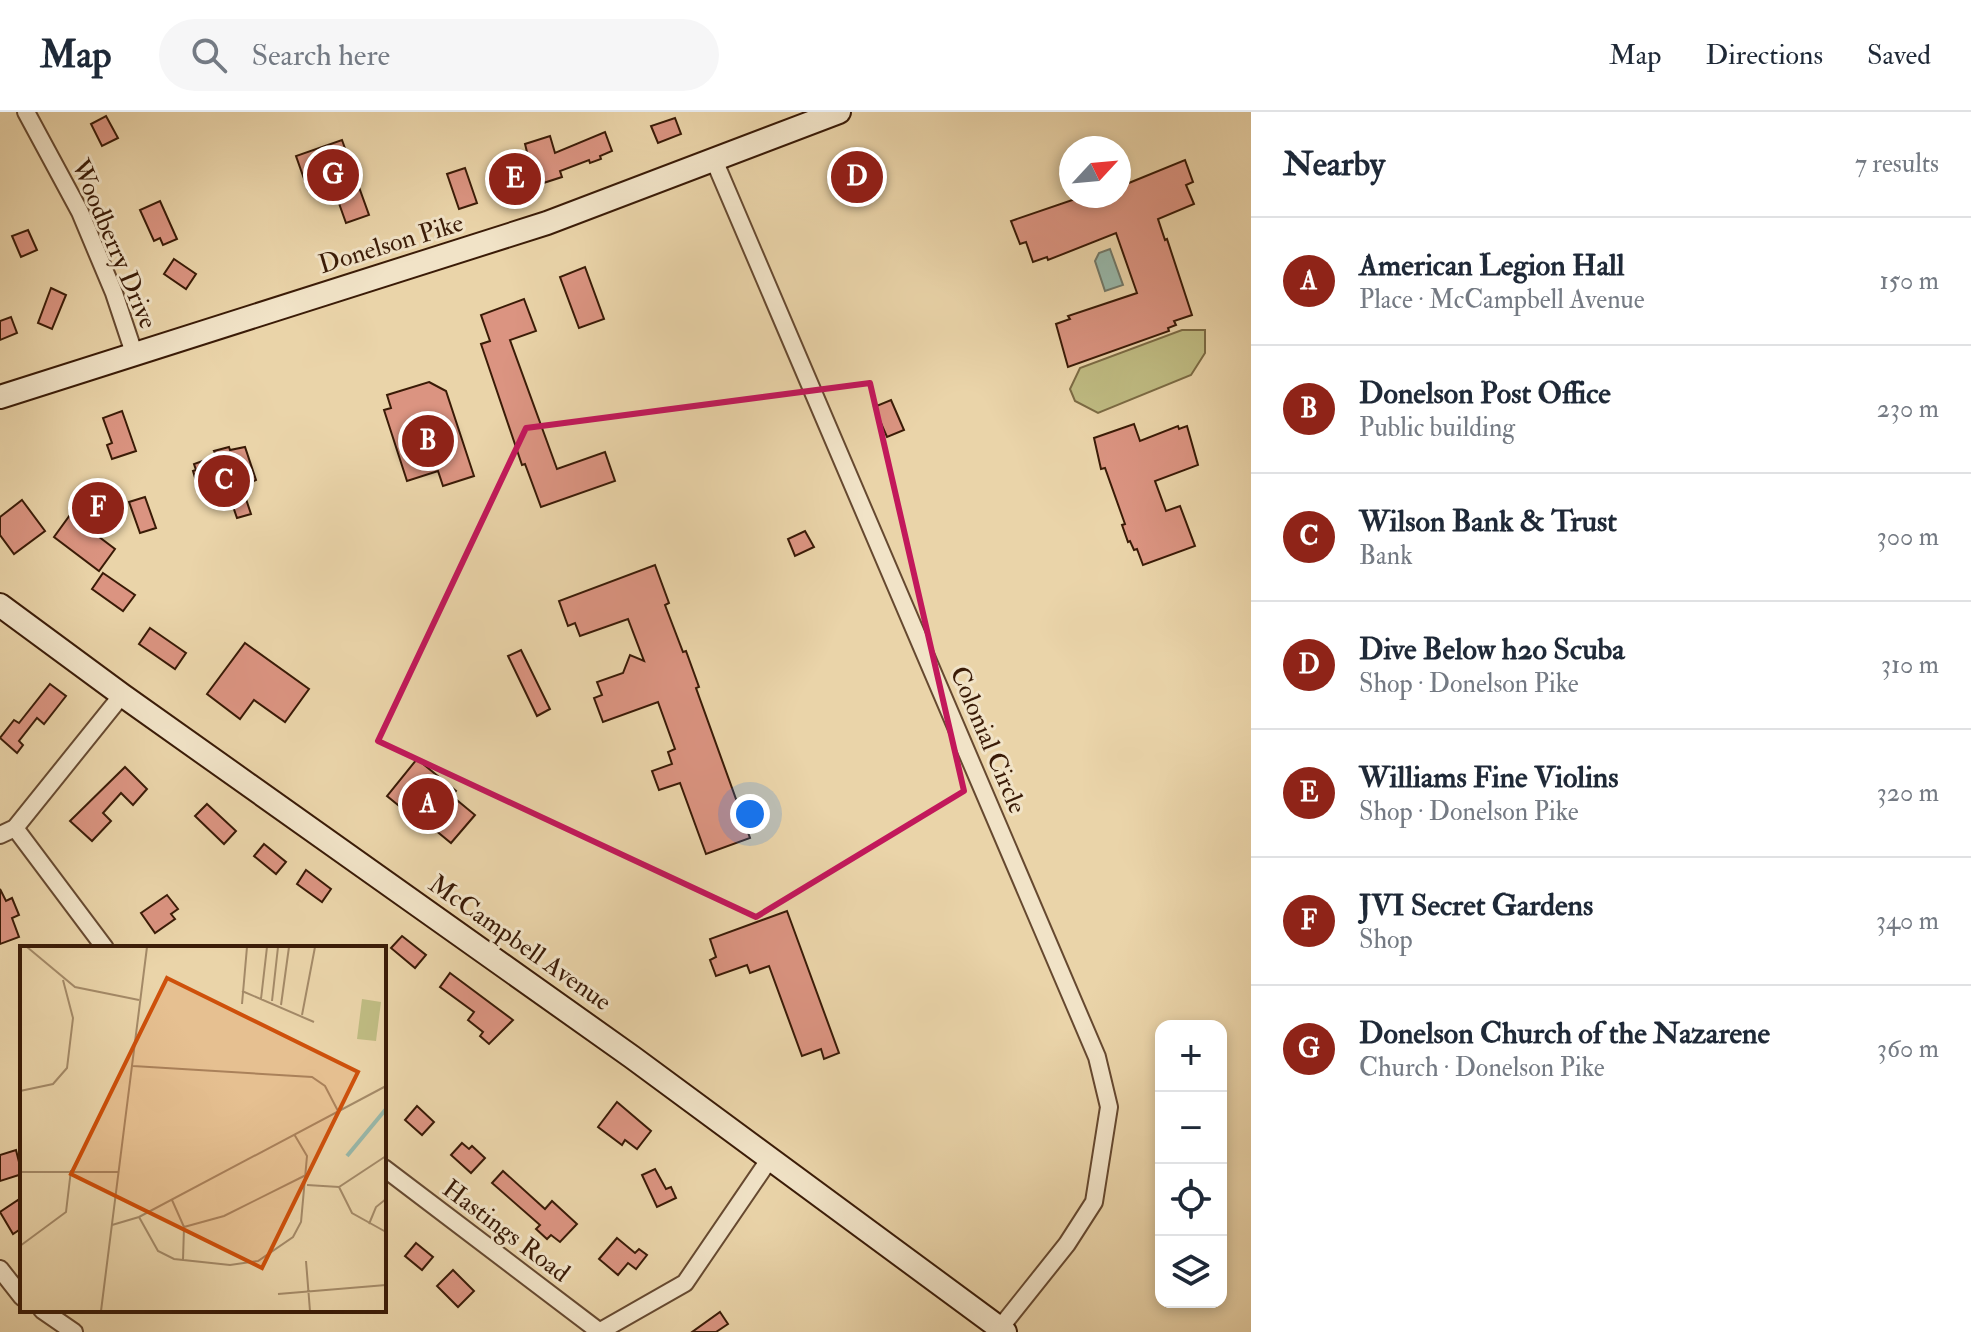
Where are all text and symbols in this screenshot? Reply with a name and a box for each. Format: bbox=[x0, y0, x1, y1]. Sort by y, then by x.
search box bbox=[159, 19, 719, 91]
text: Map bbox=[40, 31, 111, 79]
icon: search bbox=[187, 33, 231, 77]
text: Search here bbox=[251, 37, 390, 74]
text: Map bbox=[1609, 38, 1662, 73]
text: Directions bbox=[1706, 38, 1823, 73]
text: Saved bbox=[1867, 38, 1931, 73]
north arrow bbox=[1059, 136, 1131, 208]
text: Nearby bbox=[1283, 143, 1385, 186]
pin: G bbox=[307, 145, 359, 205]
pin: D bbox=[831, 147, 883, 207]
text: 7 results bbox=[1855, 148, 1939, 180]
pin: E bbox=[489, 149, 541, 209]
street label: Woodberry Drive bbox=[63, 153, 164, 334]
street label: Donelson Pike bbox=[315, 207, 467, 281]
text: American Legion Hall bbox=[1359, 247, 1624, 284]
text: A bbox=[1301, 265, 1317, 297]
text: 150 m bbox=[1880, 265, 1939, 297]
text: Place · McCampbell Avenue bbox=[1359, 284, 1645, 316]
text: Donelson Post Office bbox=[1359, 375, 1611, 412]
text: B bbox=[1300, 393, 1318, 425]
text: 230 m bbox=[1877, 393, 1939, 425]
pin: B bbox=[402, 411, 454, 471]
text: Public building bbox=[1359, 412, 1515, 444]
pin: C bbox=[198, 451, 250, 511]
pin: F bbox=[72, 478, 124, 538]
text: Wilson Bank & Trust bbox=[1359, 503, 1617, 540]
text: C bbox=[1299, 521, 1319, 553]
text: 300 m bbox=[1877, 521, 1939, 553]
text: Bank bbox=[1359, 540, 1413, 572]
text: Dive Below h2o Scuba bbox=[1359, 631, 1625, 668]
text: D bbox=[1298, 649, 1320, 681]
text: 310 m bbox=[1881, 649, 1939, 681]
street label: Colonial Circle bbox=[943, 662, 1033, 819]
text: Shop · Donelson Pike bbox=[1359, 668, 1579, 700]
text: Williams Fine Violins bbox=[1359, 759, 1619, 796]
pin: A bbox=[402, 774, 454, 834]
text: E bbox=[1300, 777, 1318, 809]
text: 320 m bbox=[1877, 777, 1939, 809]
your location bbox=[730, 794, 770, 834]
text: Shop · Donelson Pike bbox=[1359, 796, 1579, 828]
street label: McCampbell Avenue bbox=[422, 868, 618, 1019]
text: JVI Secret Gardens bbox=[1359, 887, 1593, 924]
text: F bbox=[1301, 905, 1317, 937]
text: 340 m bbox=[1876, 905, 1939, 937]
text: Shop bbox=[1359, 924, 1413, 956]
inset map bbox=[20, 946, 386, 1312]
text: Donelson Church of the Nazarene bbox=[1359, 1015, 1770, 1052]
map controls bbox=[1155, 1020, 1227, 1308]
button: + bbox=[1155, 1020, 1227, 1092]
text: G bbox=[1298, 1033, 1320, 1065]
text: 360 m bbox=[1877, 1033, 1939, 1065]
text: Church · Donelson Pike bbox=[1359, 1052, 1605, 1084]
button: − bbox=[1155, 1092, 1227, 1164]
button: locate bbox=[1155, 1164, 1227, 1236]
street label: Hastings Road bbox=[436, 1173, 576, 1289]
button: layers bbox=[1155, 1236, 1227, 1308]

